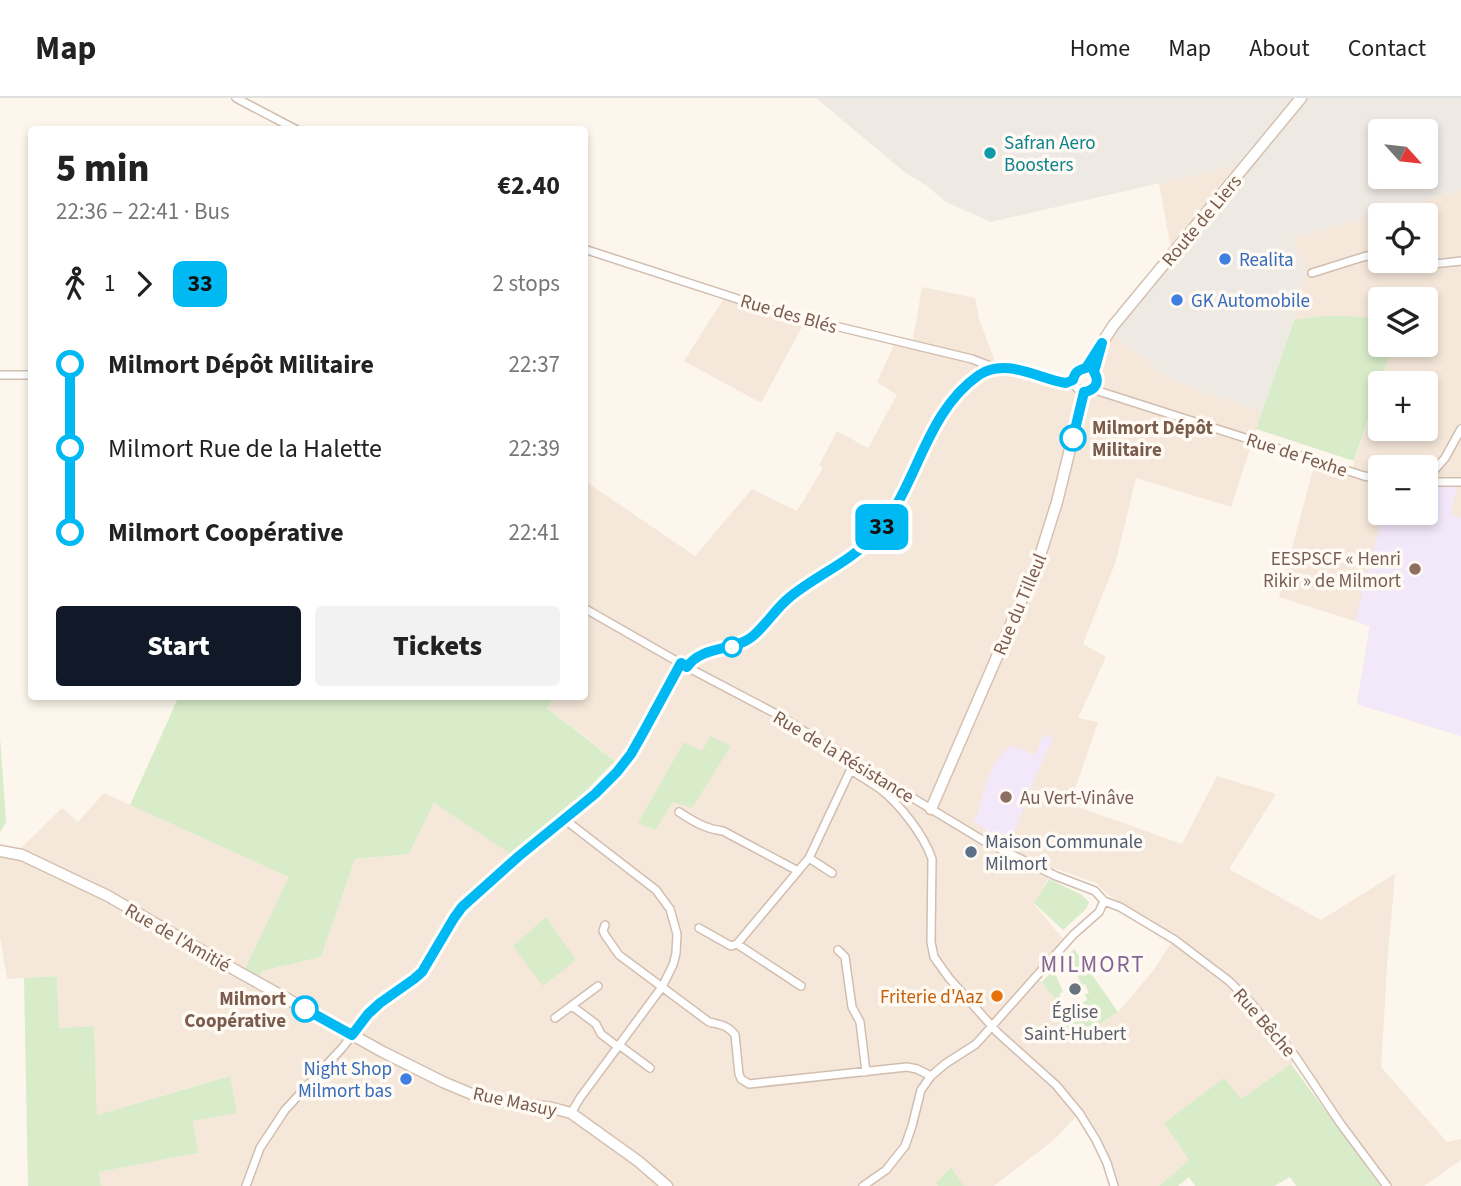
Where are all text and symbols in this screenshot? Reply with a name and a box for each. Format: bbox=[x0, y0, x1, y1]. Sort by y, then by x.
text: Map bbox=[35, 25, 96, 72]
text: Home bbox=[1070, 31, 1130, 66]
text: Map bbox=[1168, 31, 1211, 66]
text: About bbox=[1249, 31, 1310, 66]
text: Contact bbox=[1348, 31, 1426, 66]
north arrow bbox=[1368, 119, 1438, 189]
map controls bbox=[1368, 119, 1438, 525]
place label: Safran Aero Boosters bbox=[1004, 130, 1096, 179]
text: 5 min bbox=[56, 142, 149, 196]
marker: Safran Aero Boosters bbox=[982, 145, 998, 161]
text: €2.40 bbox=[497, 167, 560, 204]
street label: Route de Liers bbox=[1156, 169, 1249, 273]
text: 22:36 – 22:41 · Bus bbox=[56, 195, 230, 228]
button: locate bbox=[1368, 203, 1438, 273]
place label: Realita bbox=[1239, 247, 1293, 274]
marker: Realita bbox=[1217, 251, 1233, 267]
icon: walk bbox=[56, 265, 94, 303]
icon: forward bbox=[125, 265, 163, 303]
text: 33 bbox=[187, 266, 213, 301]
text: 1 bbox=[104, 267, 115, 300]
text: 2 stops bbox=[493, 267, 560, 300]
button: layers bbox=[1368, 287, 1438, 357]
street label: Rue des Blés bbox=[737, 288, 840, 341]
place label: GK Automobile bbox=[1191, 288, 1310, 315]
marker: GK Automobile bbox=[1169, 292, 1185, 308]
text: Milmort Dépôt Militaire bbox=[108, 346, 374, 383]
text: 22:37 bbox=[509, 348, 560, 381]
button: + bbox=[1368, 371, 1438, 441]
place label: Milmort Dépôt Militaire bbox=[1092, 415, 1213, 464]
marker: Milmort Dépôt Militaire bbox=[1060, 425, 1086, 451]
street label: Rue de Fexhe bbox=[1243, 426, 1351, 484]
text: Milmort Rue de la Halette bbox=[108, 430, 382, 467]
text: 22:39 bbox=[509, 432, 560, 465]
button: − bbox=[1368, 455, 1438, 525]
line badge: 33 bbox=[850, 504, 914, 550]
text: 33 bbox=[869, 509, 895, 544]
text: Milmort Coopérative bbox=[108, 514, 344, 551]
text: 22:41 bbox=[509, 516, 560, 549]
place label: EESPSCF « Henri Rikir » de Milmort bbox=[1263, 546, 1402, 595]
street label: Rue du Tilleul bbox=[987, 549, 1054, 660]
marker: EESPSCF « Henri Rikir » de Milmort bbox=[1407, 561, 1423, 577]
button: Start bbox=[56, 606, 301, 686]
button: Tickets bbox=[315, 606, 560, 686]
unlabelled marker bbox=[722, 637, 742, 657]
street label: Rue de la Résistance bbox=[768, 704, 919, 810]
place label: Au Vert-Vinâve bbox=[1020, 785, 1134, 812]
marker: Au Vert-Vinâve bbox=[998, 789, 1014, 805]
place label: Maison Communale Milmort bbox=[985, 829, 1143, 878]
marker: Maison Communale Milmort bbox=[963, 844, 979, 860]
street label: Rue de l'Amitié bbox=[119, 897, 235, 979]
district label: MILMORT bbox=[1040, 948, 1146, 981]
marker: Église Saint-Hubert bbox=[1067, 981, 1083, 997]
street label: Rue Bêche bbox=[1226, 983, 1301, 1063]
place label: Friterie d'Aaz bbox=[880, 984, 983, 1011]
place label: Milmort Coopérative bbox=[184, 986, 286, 1035]
marker: Friterie d'Aaz bbox=[989, 988, 1005, 1004]
marker: Milmort Coopérative bbox=[292, 996, 318, 1022]
place label: Église Saint-Hubert bbox=[1024, 999, 1127, 1048]
place label: Night Shop Milmort bas bbox=[298, 1056, 392, 1105]
marker: Night Shop Milmort bas bbox=[398, 1071, 414, 1087]
street label: Rue Masuy bbox=[470, 1080, 559, 1125]

